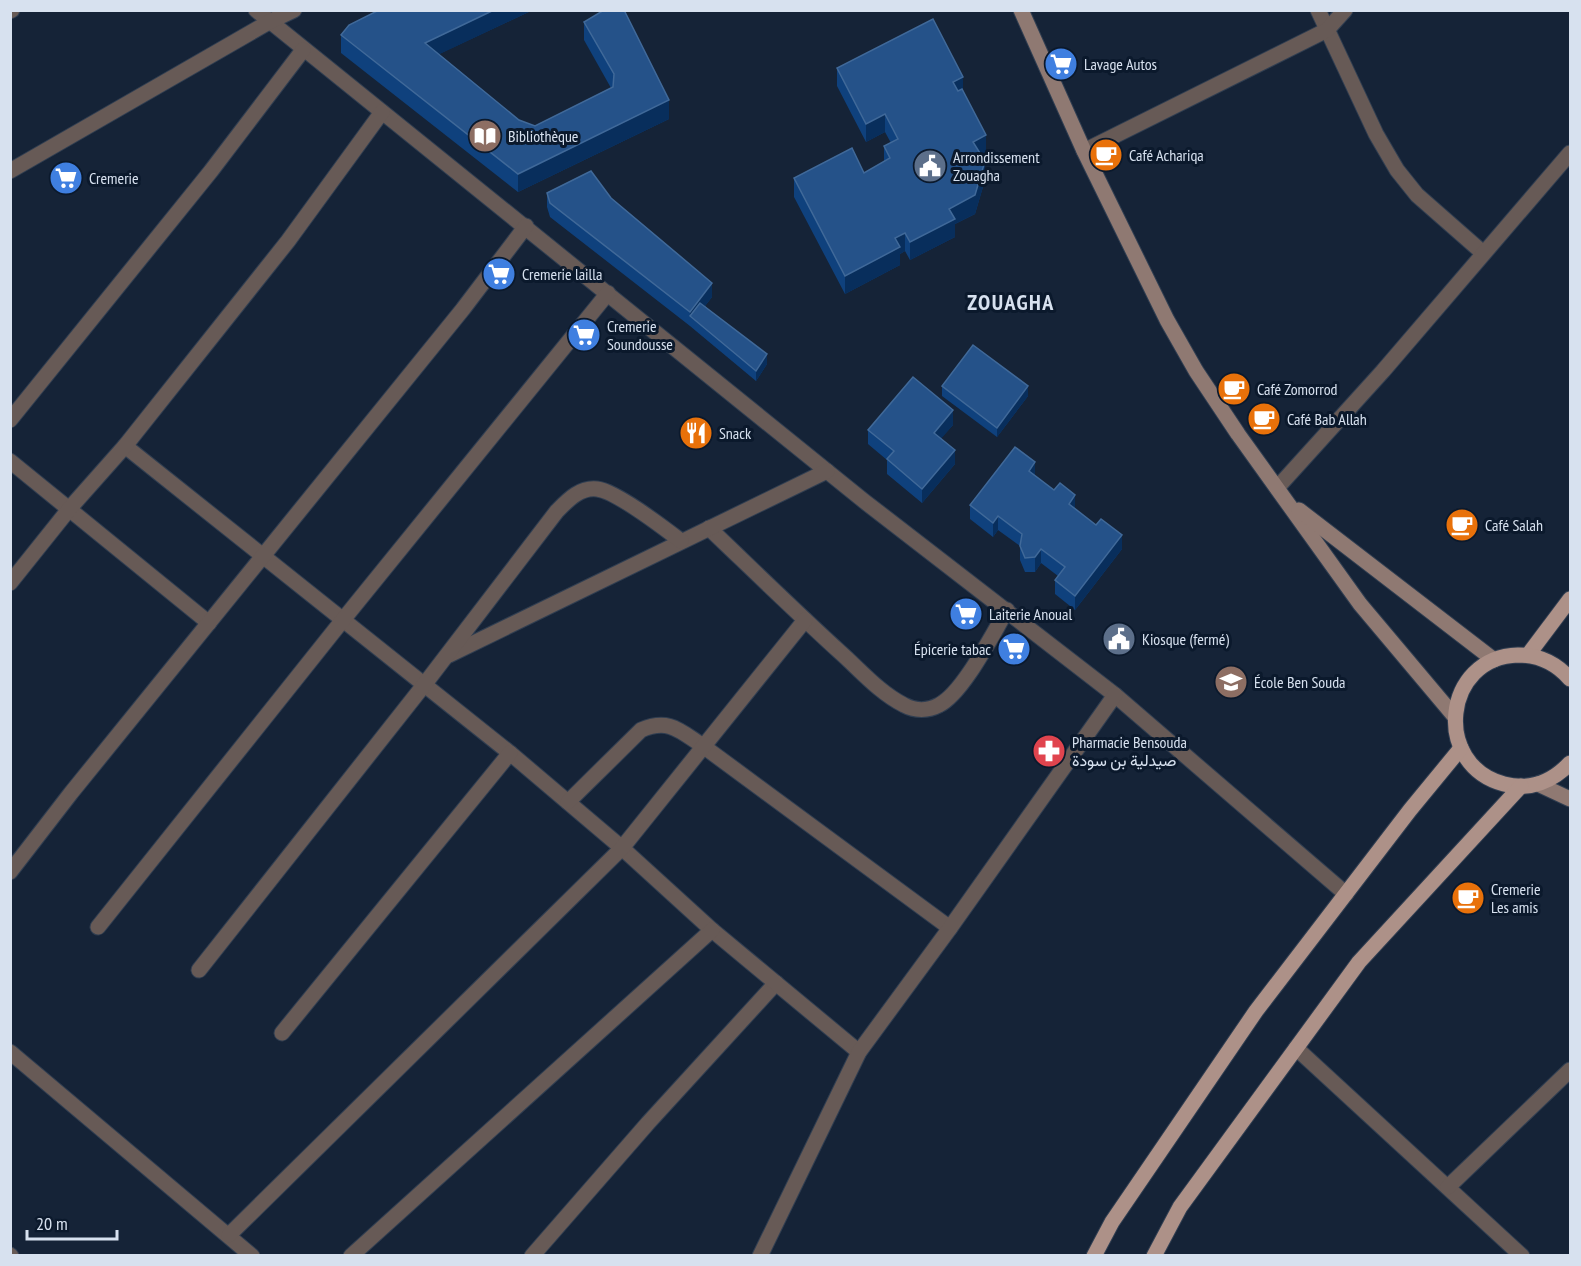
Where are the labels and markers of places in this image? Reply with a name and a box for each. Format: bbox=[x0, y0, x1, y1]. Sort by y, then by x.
supermarket icon: Lavage Autos bbox=[1043, 46, 1079, 82]
place label: Lavage Autos bbox=[1084, 54, 1157, 74]
library icon: Bibliothèque bbox=[467, 118, 503, 154]
place label: Bibliothèque bbox=[508, 126, 578, 146]
cafe icon: Café Achariqa bbox=[1088, 137, 1124, 173]
place label: Café Achariqa bbox=[1129, 145, 1204, 165]
place label: Arrondissement Zouagha bbox=[953, 147, 1040, 185]
public building icon: Arrondissement Zouagha bbox=[912, 148, 948, 184]
supermarket icon: Cremerie bbox=[48, 160, 84, 196]
place label: Cremerie bbox=[89, 168, 139, 188]
supermarket icon: Cremerie lailla bbox=[481, 256, 517, 292]
place label: Cremerie lailla bbox=[522, 264, 602, 284]
place label: Cremerie Soundousse bbox=[607, 316, 673, 354]
supermarket icon: Cremerie Soundousse bbox=[566, 317, 602, 353]
cafe icon: Café Zomorrod bbox=[1216, 371, 1252, 407]
place label: Café Zomorrod bbox=[1257, 379, 1338, 399]
cafe icon: Café Bab Allah bbox=[1246, 401, 1282, 437]
place label: Café Bab Allah bbox=[1287, 409, 1367, 429]
restaurant icon: Snack bbox=[678, 415, 714, 451]
place label: Snack bbox=[719, 423, 752, 443]
cafe icon: Café Salah bbox=[1444, 507, 1480, 543]
place label: Café Salah bbox=[1485, 515, 1543, 535]
supermarket icon: Laiterie Anoual bbox=[948, 596, 984, 632]
place label: Laiterie Anoual bbox=[989, 604, 1072, 624]
public building icon: Kiosque (fermé) bbox=[1101, 621, 1137, 657]
place label: Kiosque (fermé) bbox=[1142, 629, 1229, 649]
supermarket icon: Épicerie tabac bbox=[996, 631, 1032, 667]
place label: Épicerie tabac bbox=[914, 639, 991, 659]
school or university icon: École Ben Souda bbox=[1213, 664, 1249, 700]
place label: École Ben Souda bbox=[1254, 672, 1346, 692]
place label: Pharmacie Bensouda صيدلية بن سودة bbox=[1072, 732, 1187, 771]
pharmacy icon: Pharmacie Bensouda صيدلية بن سودة bbox=[1031, 733, 1067, 769]
place label: Cremerie Les amis bbox=[1491, 879, 1541, 917]
cafe icon: Cremerie Les amis bbox=[1450, 880, 1486, 916]

